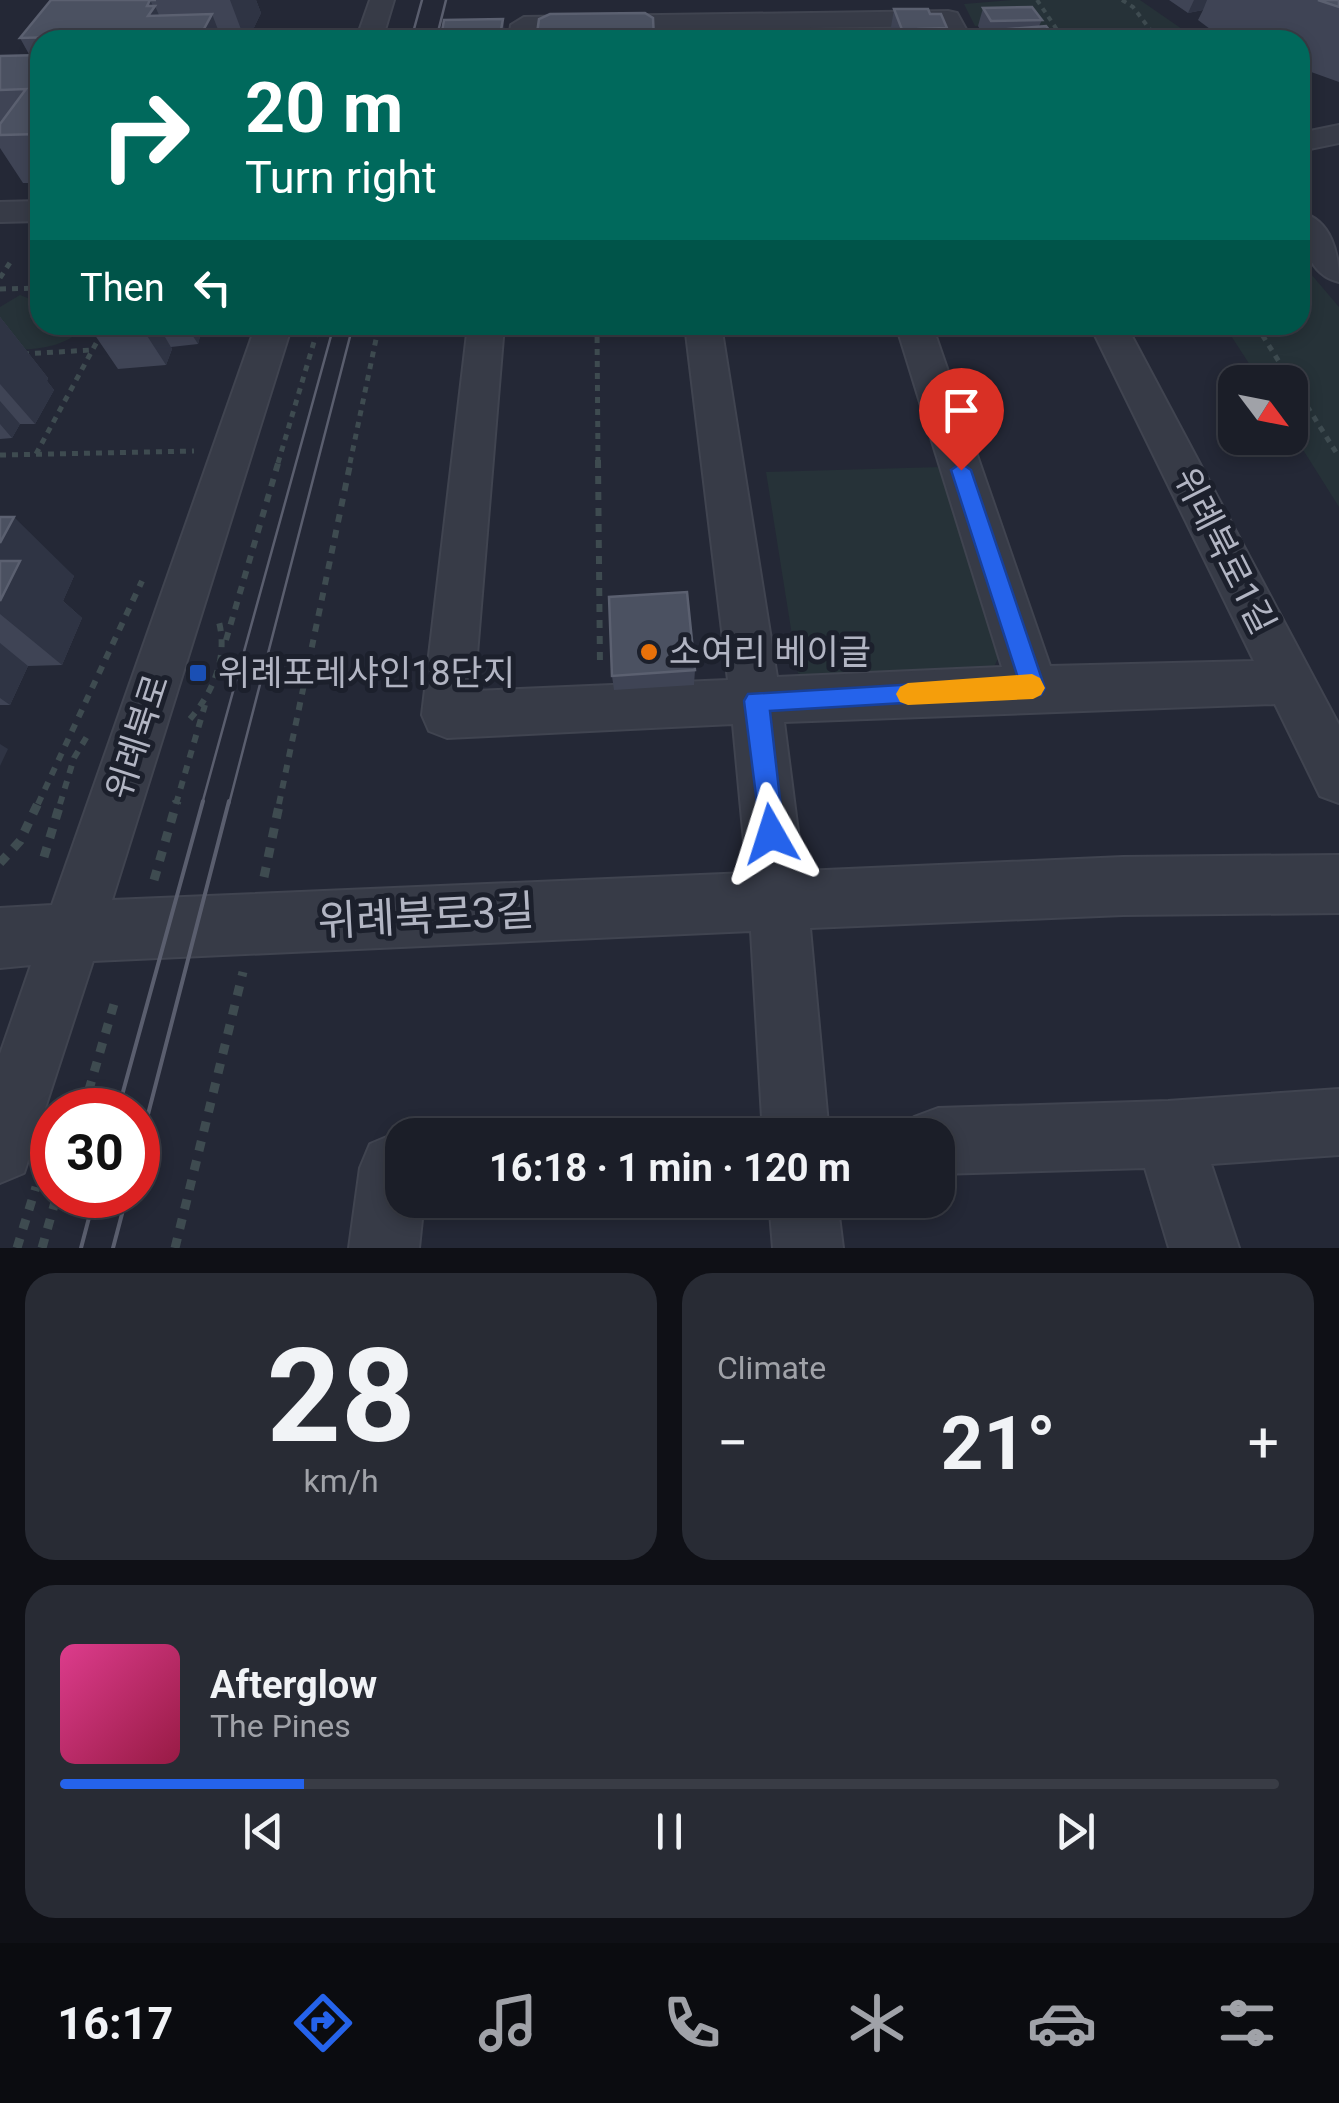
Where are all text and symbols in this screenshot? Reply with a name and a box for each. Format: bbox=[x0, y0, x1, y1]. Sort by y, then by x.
text: 20 m bbox=[245, 67, 403, 149]
icon: right bbox=[80, 70, 210, 200]
text: Turn right bbox=[245, 151, 437, 204]
icon: left bbox=[185, 260, 240, 315]
text: Then bbox=[80, 266, 165, 310]
north arrow bbox=[1218, 365, 1308, 455]
map controls bbox=[1218, 365, 1308, 455]
pin bbox=[919, 368, 1004, 471]
icon: arrive bbox=[934, 383, 989, 438]
street label: 위례북로1길 bbox=[1165, 461, 1283, 641]
place label: 소여리 베이글 bbox=[669, 632, 871, 673]
marker: 소여리 베이글 bbox=[638, 641, 660, 663]
place label: 위례포레샤인18단지 bbox=[218, 653, 515, 694]
marker: 위례포레샤인18단지 bbox=[187, 662, 209, 684]
street label: 위례북로 bbox=[99, 669, 177, 805]
position arrow bbox=[719, 782, 823, 886]
street label: 위례북로3길 bbox=[316, 886, 536, 946]
speed limit sign: 30 bbox=[30, 1088, 160, 1218]
text: 16:18 · 1 min · 120 m bbox=[489, 1146, 851, 1190]
text: 28 bbox=[266, 1320, 416, 1473]
text: Climate bbox=[717, 1349, 826, 1387]
text: 21° bbox=[940, 1399, 1056, 1487]
text: − bbox=[717, 1411, 748, 1475]
text: + bbox=[1248, 1411, 1279, 1475]
text: km/h bbox=[303, 1462, 379, 1500]
text: Afterglow bbox=[210, 1663, 377, 1707]
text: The Pines bbox=[210, 1707, 351, 1745]
icon: previous bbox=[236, 1804, 291, 1859]
icon: pause bbox=[642, 1804, 697, 1859]
icon: next bbox=[1048, 1804, 1103, 1859]
icon: directions bbox=[288, 1988, 358, 2058]
icon: music bbox=[473, 1988, 543, 2058]
icon: phone bbox=[657, 1988, 727, 2058]
icon: climate bbox=[842, 1988, 912, 2058]
icon: car bbox=[1027, 1988, 1097, 2058]
icon: filters bbox=[1212, 1988, 1282, 2058]
text: 16:17 bbox=[57, 1997, 173, 2050]

